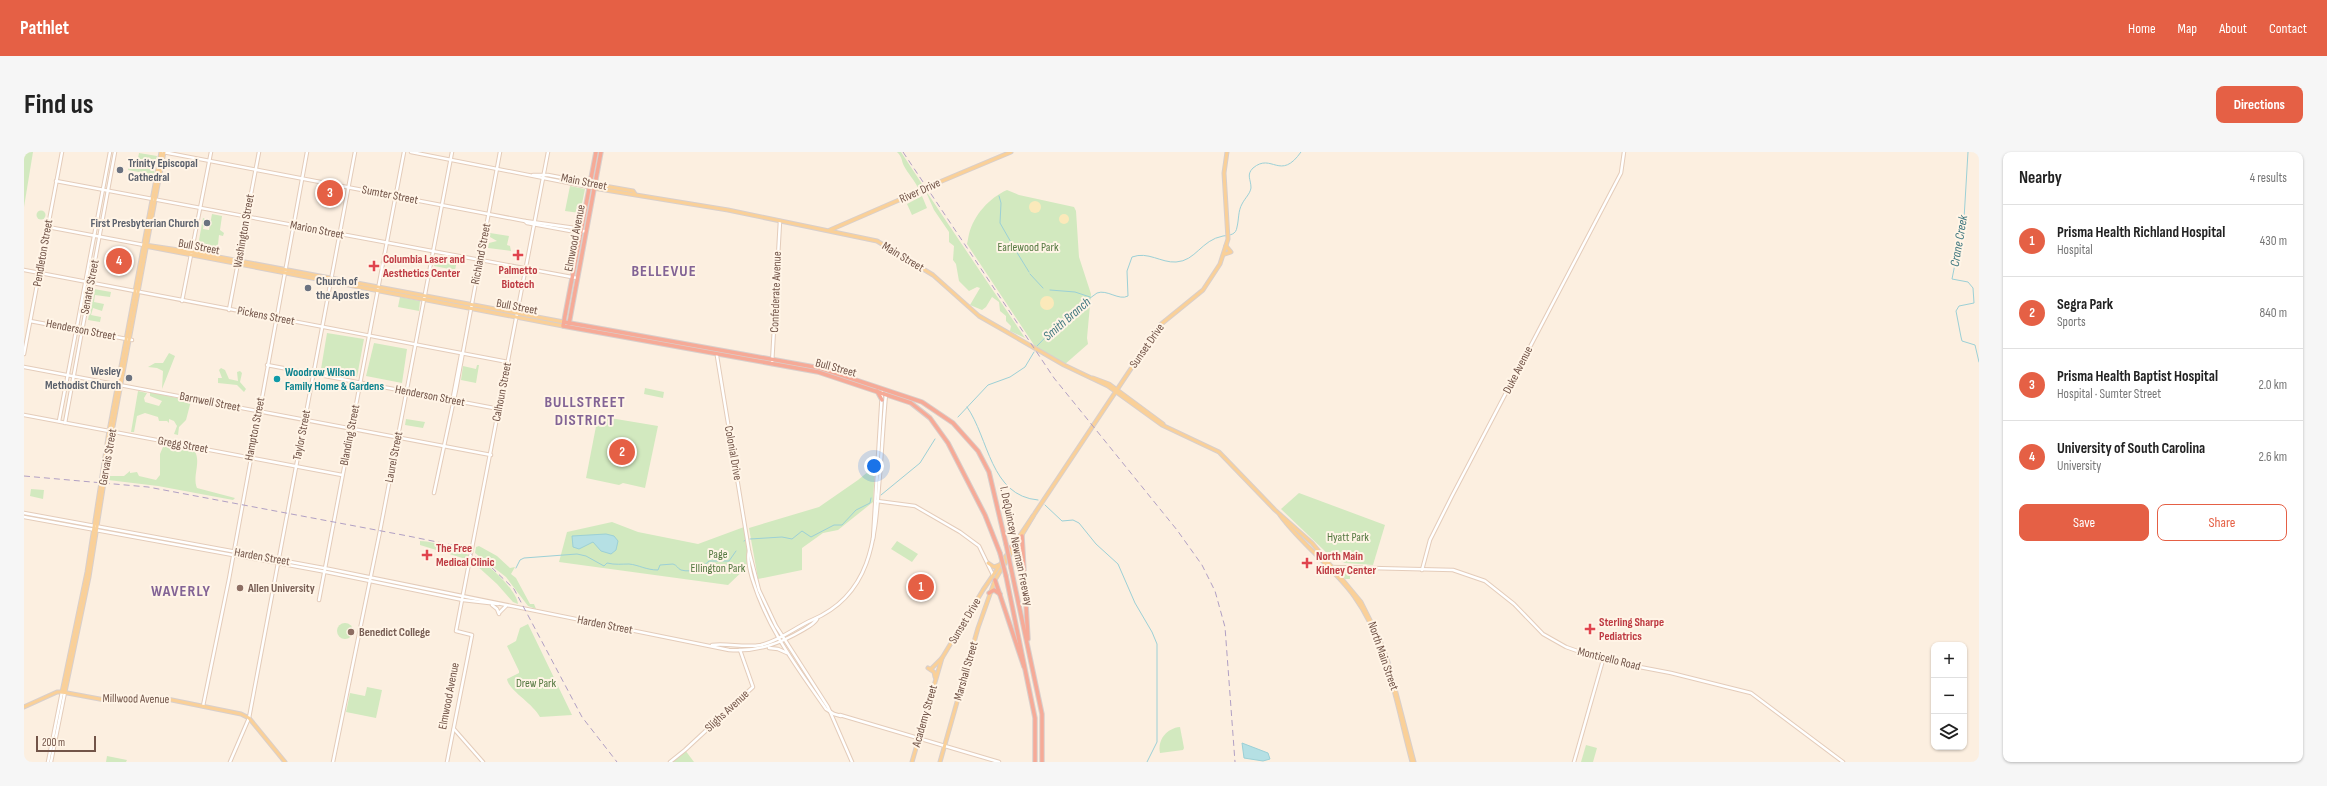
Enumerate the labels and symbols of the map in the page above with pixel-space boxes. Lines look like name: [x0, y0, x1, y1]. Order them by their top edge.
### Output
place label: Trinity Episcopal Cathedral: [128, 156, 198, 185]
marker: Trinity Episcopal Cathedral: [115, 165, 125, 175]
street label: Main Street: [560, 170, 609, 194]
street label: River Drive: [897, 175, 943, 207]
pin: 3: [317, 178, 343, 208]
street label: Sumter Street: [361, 182, 420, 208]
street label: Washington Street: [230, 193, 258, 269]
street label: Elmwood Avenue: [561, 203, 589, 273]
water label: Crane Creek: [1947, 213, 1972, 268]
place label: First Presbyterian Church: [91, 216, 199, 231]
street label: Marion Street: [289, 217, 346, 243]
street label: Pendleton Street: [30, 218, 56, 288]
marker: First Presbyterian Church: [202, 218, 212, 228]
street label: Richland Street: [468, 222, 494, 286]
street label: Bull Street: [177, 236, 221, 258]
street label: Main Street: [879, 239, 927, 276]
park label: Earlewood Park: [998, 240, 1059, 255]
pin: 4: [106, 246, 132, 276]
marker: Palmetto Biotech: [512, 249, 524, 261]
street label: Confederate Avenue: [767, 251, 785, 333]
place label: Columbia Laser and Aesthetics Center: [382, 252, 465, 281]
street label: Senate Street: [77, 258, 103, 316]
marker: Columbia Laser and Aesthetics Center: [368, 260, 380, 272]
district label: BELLEVUE: [631, 262, 697, 281]
place label: Palmetto Biotech: [499, 263, 537, 292]
place label: Church of the Apostles: [316, 274, 370, 303]
marker: Church of the Apostles: [303, 283, 313, 293]
water label: Smith Branch: [1040, 294, 1094, 344]
street label: Bull Street: [495, 296, 539, 318]
street label: Pickens Street: [236, 303, 296, 329]
street label: Henderson Street: [45, 316, 118, 344]
street label: Sunset Drive: [1126, 321, 1168, 371]
street label: Duke Avenue: [1500, 344, 1536, 396]
street label: Bull Street: [814, 355, 859, 381]
street label: Calhoun Street: [489, 361, 515, 423]
place label: Wesley Methodist Church: [45, 364, 121, 393]
place label: Woodrow Wilson Family Home & Gardens: [285, 365, 384, 394]
marker: Wesley Methodist Church: [124, 373, 134, 383]
marker: Woodrow Wilson Family Home & Gardens: [272, 374, 282, 384]
street label: Henderson Street: [394, 382, 467, 410]
street label: Barnwell Street: [178, 389, 242, 415]
district label: BULLSTREET DISTRICT: [544, 393, 626, 430]
street label: Hampton Street: [242, 396, 269, 462]
street label: Blanding Street: [337, 403, 363, 467]
street label: Taylor Street: [290, 408, 314, 462]
street label: Colonial Drive: [721, 425, 745, 482]
street label: Gervais Street: [96, 427, 120, 486]
street label: Laurel Street: [382, 430, 406, 484]
street label: Gregg Street: [157, 433, 210, 457]
pin: 2: [609, 437, 635, 467]
your location: [864, 456, 884, 476]
street label: I. DeQuincey Newman Freeway: [996, 485, 1036, 607]
park label: Hyatt Park: [1327, 530, 1369, 545]
place label: The Free Medical Clinic: [436, 541, 495, 570]
street label: Harden Street: [233, 545, 291, 569]
park label: Page Ellington Park: [691, 547, 746, 576]
marker: The Free Medical Clinic: [421, 549, 433, 561]
place label: North Main Kidney Center: [1316, 549, 1376, 578]
marker: North Main Kidney Center: [1301, 557, 1313, 569]
pin: 1: [908, 572, 934, 602]
place label: Allen University: [247, 581, 315, 596]
district label: WAVERLY: [151, 582, 211, 601]
marker: Allen University: [235, 583, 245, 593]
street label: Sunset Drive: [945, 595, 985, 647]
street label: Harden Street: [576, 612, 634, 638]
place label: Sterling Sharpe Pediatrics: [1599, 615, 1664, 644]
street label: North Main Street: [1364, 620, 1402, 693]
marker: Sterling Sharpe Pediatrics: [1584, 623, 1596, 635]
place label: Benedict College: [359, 625, 430, 640]
marker: Benedict College: [346, 627, 356, 637]
street label: Marshall Street: [950, 639, 982, 702]
street label: Monticello Road: [1576, 644, 1642, 674]
street label: Elmwood Avenue: [435, 661, 463, 731]
park label: Drew Park: [516, 676, 556, 691]
street label: Academy Street: [909, 683, 941, 750]
street label: Slighs Avenue: [702, 687, 752, 735]
street label: Millwood Avenue: [103, 691, 170, 707]
scale bar: [36, 734, 96, 753]

